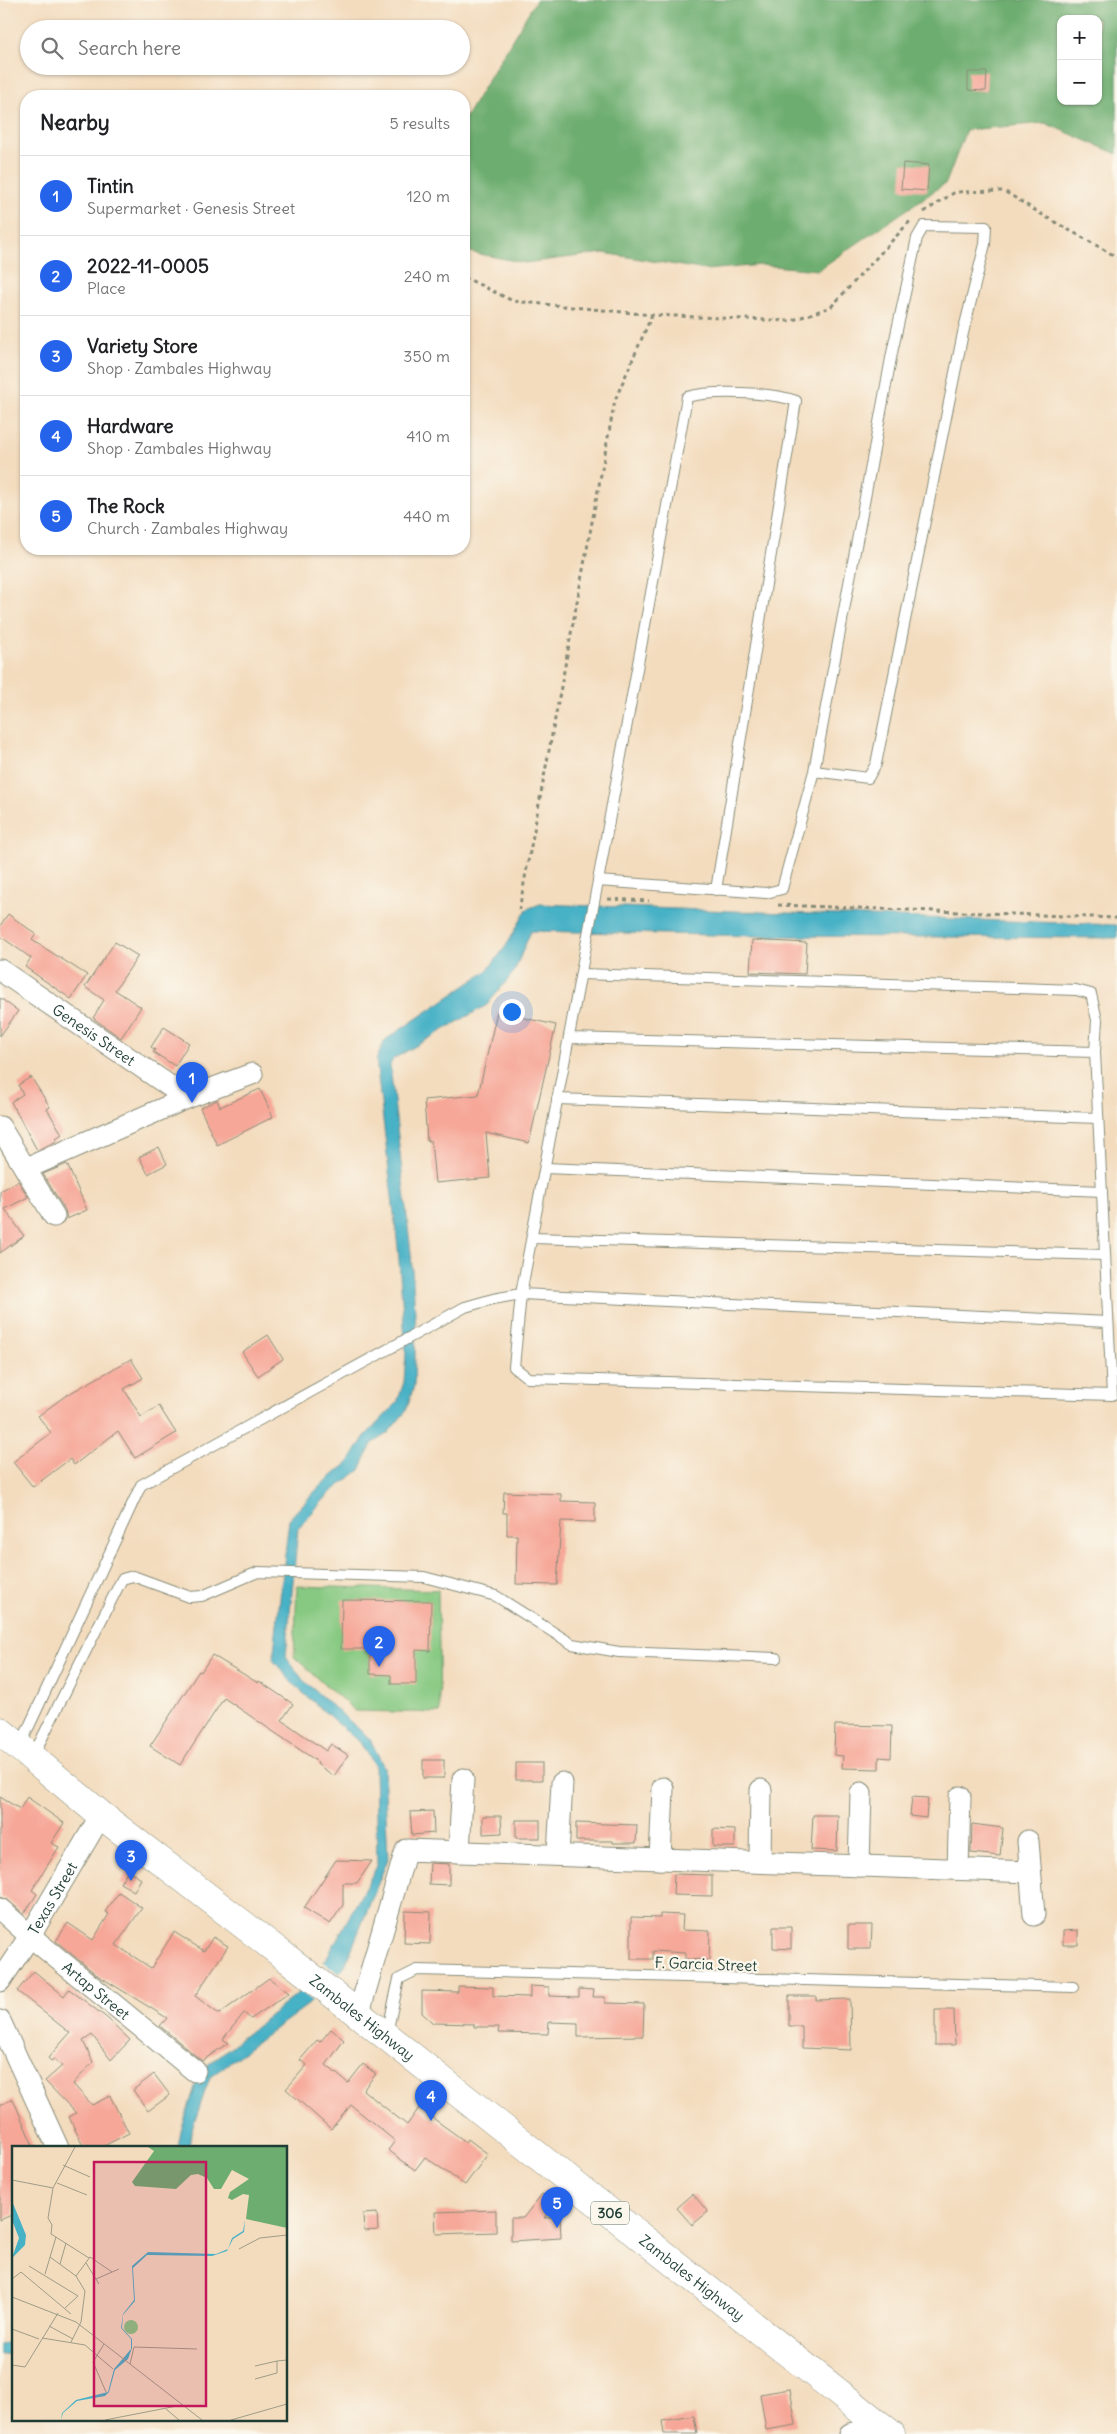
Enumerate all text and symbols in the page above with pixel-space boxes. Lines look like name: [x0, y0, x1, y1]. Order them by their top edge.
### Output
map controls: [1057, 15, 1102, 105]
button: +: [1057, 15, 1102, 60]
search box: [20, 20, 470, 75]
icon: search: [38, 34, 66, 62]
text: Search here: [78, 36, 181, 60]
button: −: [1057, 60, 1102, 105]
text: Nearby: [40, 109, 110, 136]
text: 5 results: [389, 113, 450, 133]
text: Tintin: [87, 174, 134, 198]
text: 1: [53, 186, 59, 206]
text: 120 m: [407, 186, 450, 206]
text: Supermarket · Genesis Street: [87, 198, 295, 218]
text: 2022-11-0005: [87, 254, 209, 278]
text: 2: [52, 266, 60, 286]
text: 240 m: [404, 266, 450, 286]
text: Place: [87, 278, 126, 298]
text: Variety Store: [87, 334, 198, 358]
text: 3: [51, 346, 61, 366]
text: 350 m: [403, 346, 450, 366]
text: Shop · Zambales Highway: [87, 358, 272, 378]
text: Hardware: [87, 414, 173, 438]
text: 4: [51, 426, 61, 446]
text: 410 m: [406, 426, 450, 446]
text: Shop · Zambales Highway: [87, 438, 272, 458]
text: The Rock: [87, 494, 165, 518]
text: 5: [51, 506, 61, 526]
text: 440 m: [403, 506, 450, 526]
text: Church · Zambales Highway: [87, 518, 288, 538]
street label: Genesis Street: [49, 999, 139, 1069]
your location: [499, 999, 525, 1025]
pin: 1: [176, 1062, 208, 1103]
pin: 2: [363, 1626, 395, 1667]
pin: 3: [115, 1840, 147, 1881]
street label: Texas Street: [24, 1858, 81, 1938]
street label: F. Garcia Street: [654, 1953, 758, 1975]
street label: Artap Street: [59, 1957, 134, 2023]
street label: Zambales Highway: [306, 1970, 419, 2065]
pin: 4: [415, 2080, 447, 2121]
inset map: [12, 2146, 288, 2422]
pin: 5: [541, 2187, 573, 2228]
road number: 306: [591, 2202, 629, 2224]
street label: Zambales Highway: [636, 2230, 749, 2325]

